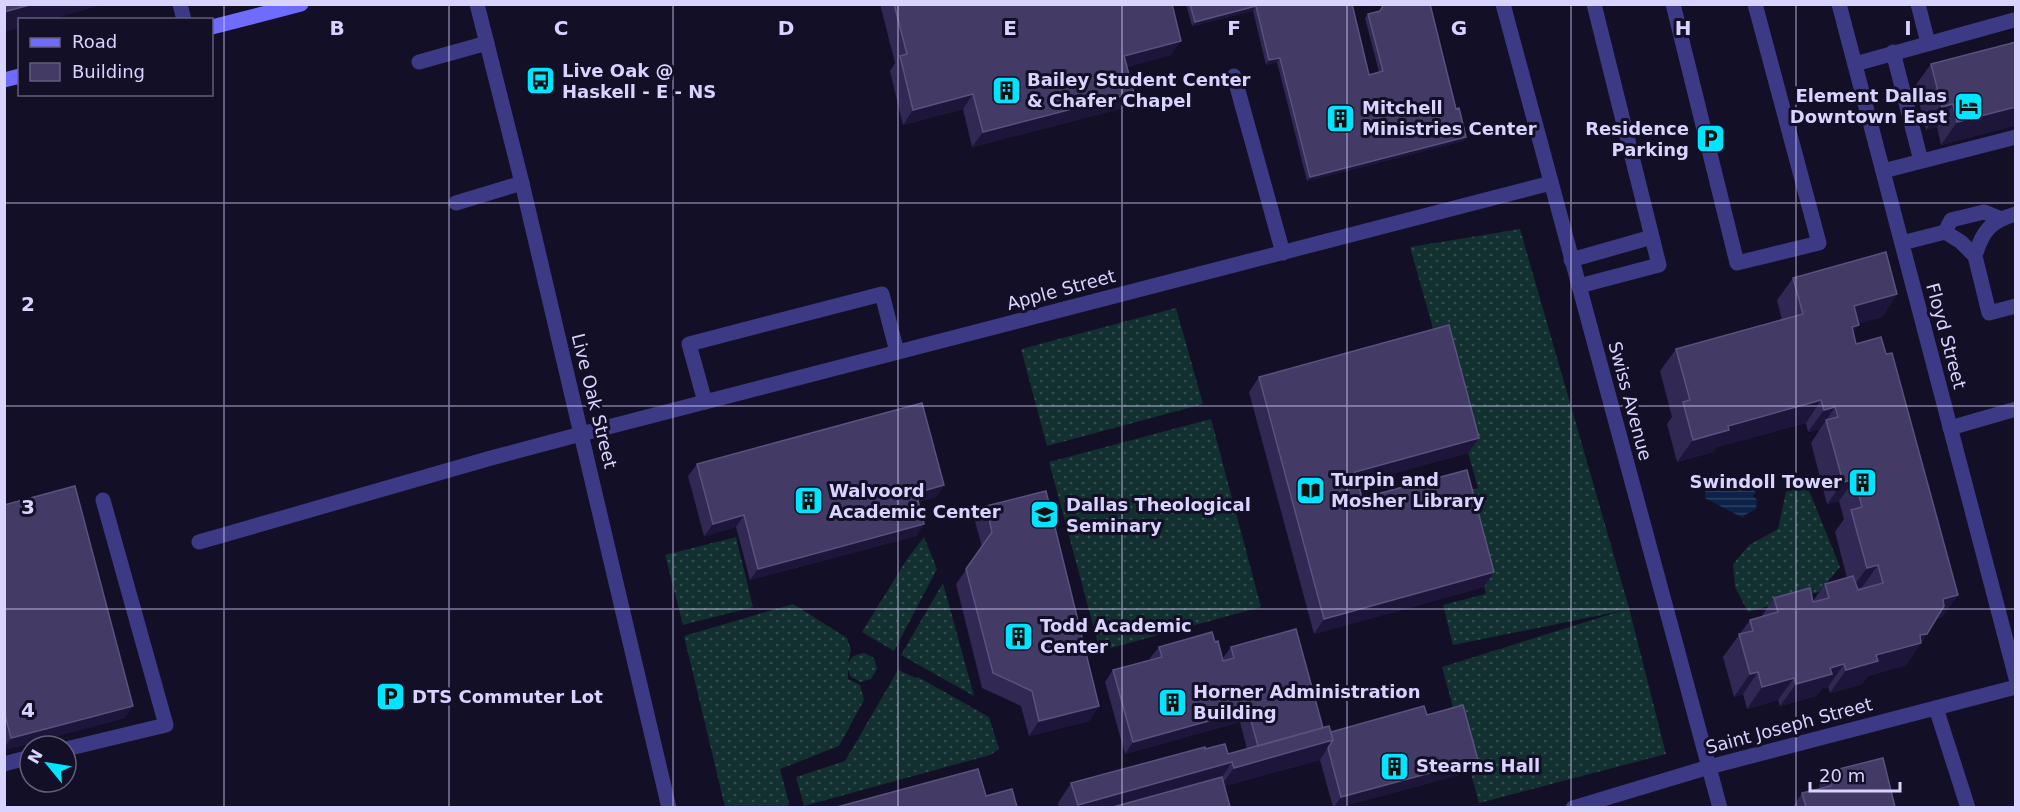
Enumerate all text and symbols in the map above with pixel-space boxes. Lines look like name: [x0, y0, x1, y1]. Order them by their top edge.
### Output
text: B: [329, 16, 345, 40]
text: C: [554, 16, 568, 40]
text: D: [778, 16, 794, 40]
text: E: [1003, 16, 1017, 40]
text: F: [1227, 16, 1241, 40]
text: G: [1451, 16, 1467, 40]
text: H: [1675, 16, 1691, 40]
text: I: [1904, 16, 1912, 40]
legend: [18, 18, 213, 96]
text: Road: [72, 31, 117, 52]
place label: Live Oak @ Haskell - E - NS: [562, 60, 716, 102]
text: Building: [72, 61, 145, 82]
bus stop icon: Live Oak @ Haskell - E - NS: [525, 65, 557, 97]
place label: Bailey Student Center & Chafer Chapel: [1027, 69, 1251, 111]
building icon: Bailey Student Center & Chafer Chapel: [990, 74, 1022, 106]
place label: Element Dallas Downtown East: [1790, 85, 1947, 127]
hotel icon: Element Dallas Downtown East: [1952, 90, 1984, 122]
place label: Mitchell Ministries Center: [1362, 97, 1537, 139]
building icon: Mitchell Ministries Center: [1325, 102, 1357, 134]
place label: Residence Parking: [1585, 118, 1689, 160]
parking icon: Residence Parking: [1694, 123, 1726, 155]
street label: Apple Street: [1004, 265, 1118, 314]
street label: Floyd Street: [1922, 281, 1971, 391]
text: 2: [21, 292, 35, 316]
street label: Live Oak Street: [568, 331, 621, 471]
street label: Swiss Avenue: [1604, 339, 1656, 463]
building icon: Swindoll Tower: [1847, 466, 1879, 498]
place label: Turpin and Mosher Library: [1331, 469, 1485, 511]
place label: Swindoll Tower: [1690, 471, 1842, 492]
library icon: Turpin and Mosher Library: [1294, 474, 1326, 506]
place label: Walvoord Academic Center: [829, 480, 1001, 522]
building icon: Walvoord Academic Center: [792, 485, 824, 517]
place label: Dallas Theological Seminary: [1066, 494, 1251, 536]
text: 3: [21, 495, 35, 519]
school or university icon: Dallas Theological Seminary: [1029, 499, 1061, 531]
place label: Todd Academic Center: [1040, 615, 1192, 657]
building icon: Todd Academic Center: [1003, 620, 1035, 652]
parking icon: DTS Commuter Lot: [375, 681, 407, 713]
place label: Horner Administration Building: [1193, 681, 1421, 723]
place label: DTS Commuter Lot: [412, 686, 603, 707]
building icon: Horner Administration Building: [1156, 686, 1188, 718]
street label: Saint Joseph Street: [1703, 693, 1874, 758]
text: 4: [21, 698, 35, 722]
north arrow: [18, 734, 78, 794]
text: N: [24, 746, 47, 767]
building icon: Stearns Hall: [1379, 750, 1411, 782]
place label: Stearns Hall: [1416, 755, 1540, 776]
scale bar: [1810, 755, 1900, 793]
text: 20 m: [1819, 765, 1865, 786]

